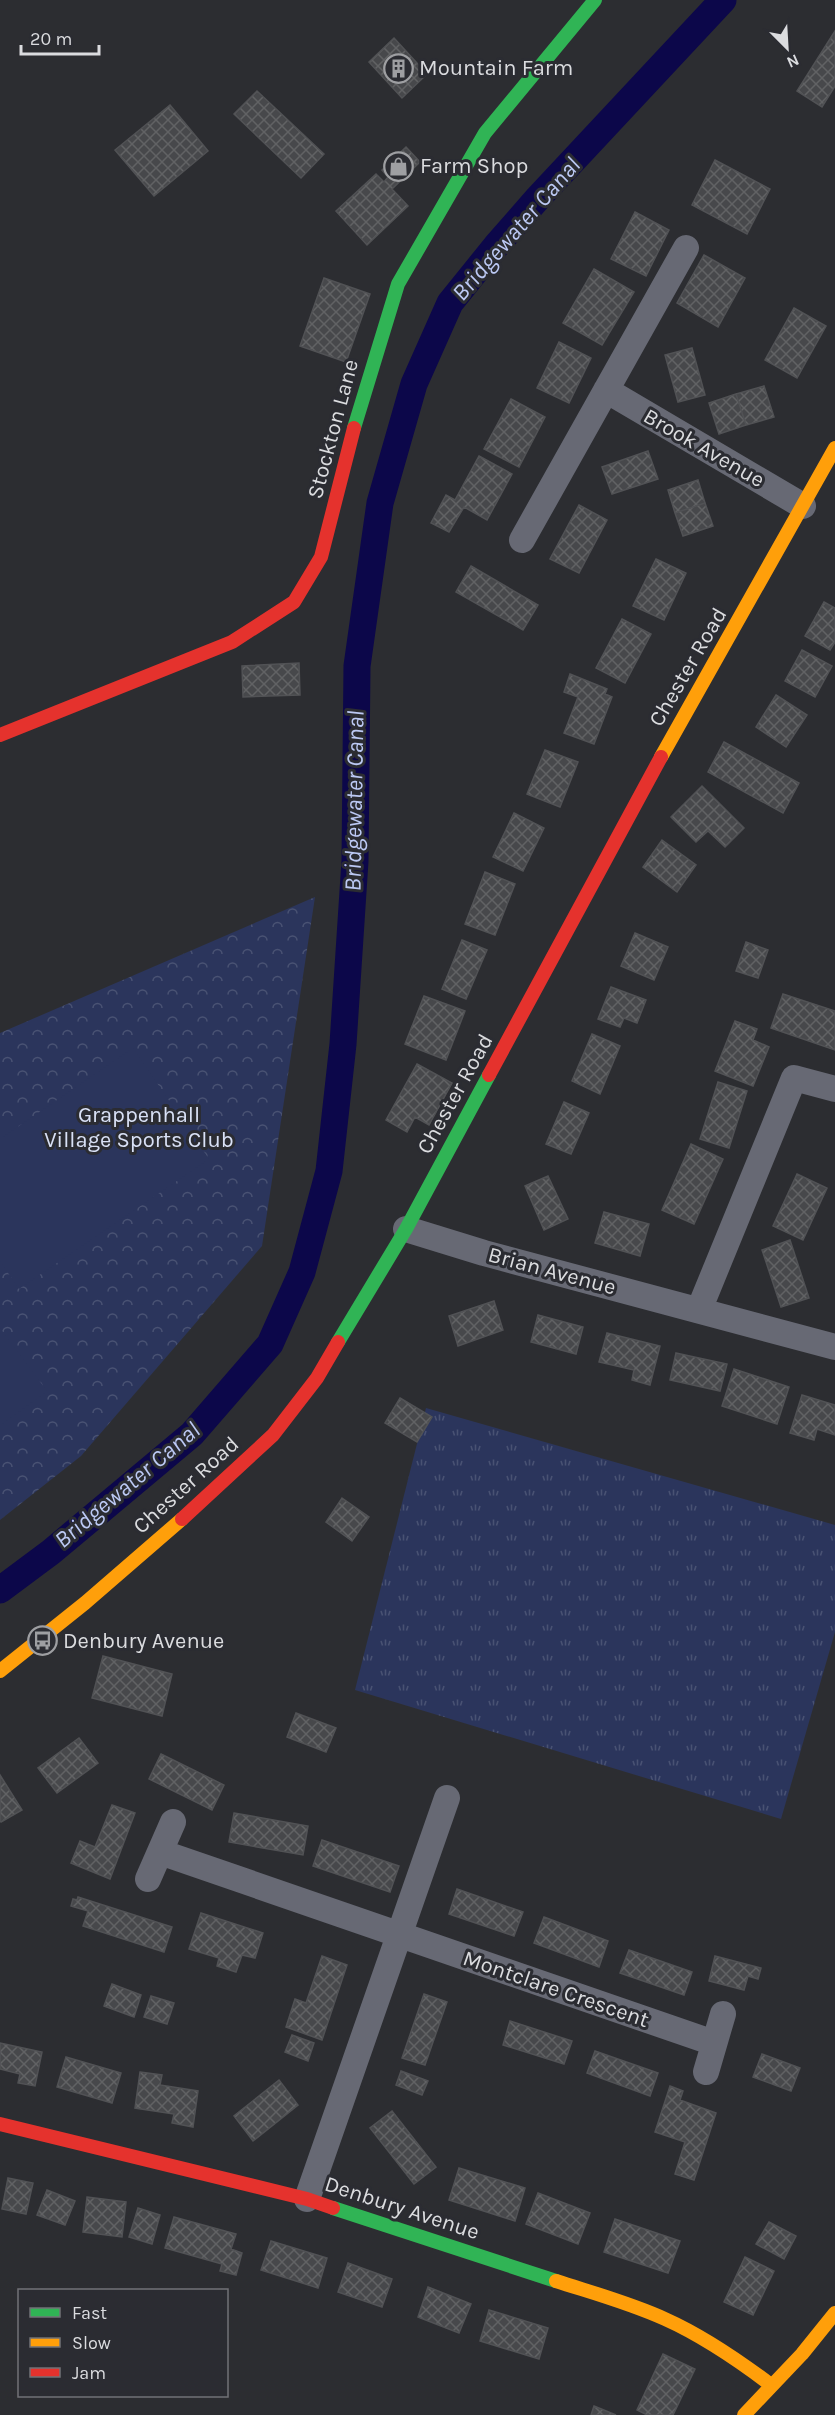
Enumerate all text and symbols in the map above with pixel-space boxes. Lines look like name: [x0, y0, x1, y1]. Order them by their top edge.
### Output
scale bar: [21, 18, 99, 56]
north arrow: [757, 18, 817, 78]
text: 20 m: [30, 28, 72, 50]
text: N: [784, 50, 802, 72]
building icon: Mountain Farm: [382, 52, 414, 84]
place label: Mountain Farm: [419, 55, 573, 81]
shop icon: Farm Shop: [383, 150, 415, 182]
water label: Bridgewater Canal: [446, 151, 586, 307]
place label: Farm Shop: [420, 153, 528, 179]
street label: Stockton Lane: [302, 357, 364, 501]
street label: Brook Avenue: [639, 403, 769, 493]
street label: Chester Road: [643, 603, 733, 731]
water label: Bridgewater Canal: [338, 710, 370, 892]
street label: Chester Road: [411, 1030, 499, 1158]
park label: Grappenhall Village Sports Club: [44, 1102, 234, 1153]
street label: Brian Avenue: [485, 1241, 619, 1301]
water label: Bridgewater Canal: [49, 1416, 205, 1554]
street label: Chester Road: [128, 1431, 244, 1539]
bus stop icon: Denbury Avenue: [26, 1625, 58, 1657]
place label: Denbury Avenue: [63, 1628, 224, 1654]
street label: Montclare Crescent: [460, 1945, 652, 2033]
street label: Denbury Avenue: [321, 2171, 483, 2245]
legend: [18, 2289, 228, 2397]
text: Fast: [72, 2302, 107, 2324]
text: Slow: [72, 2332, 111, 2354]
text: Jam: [72, 2362, 106, 2384]

